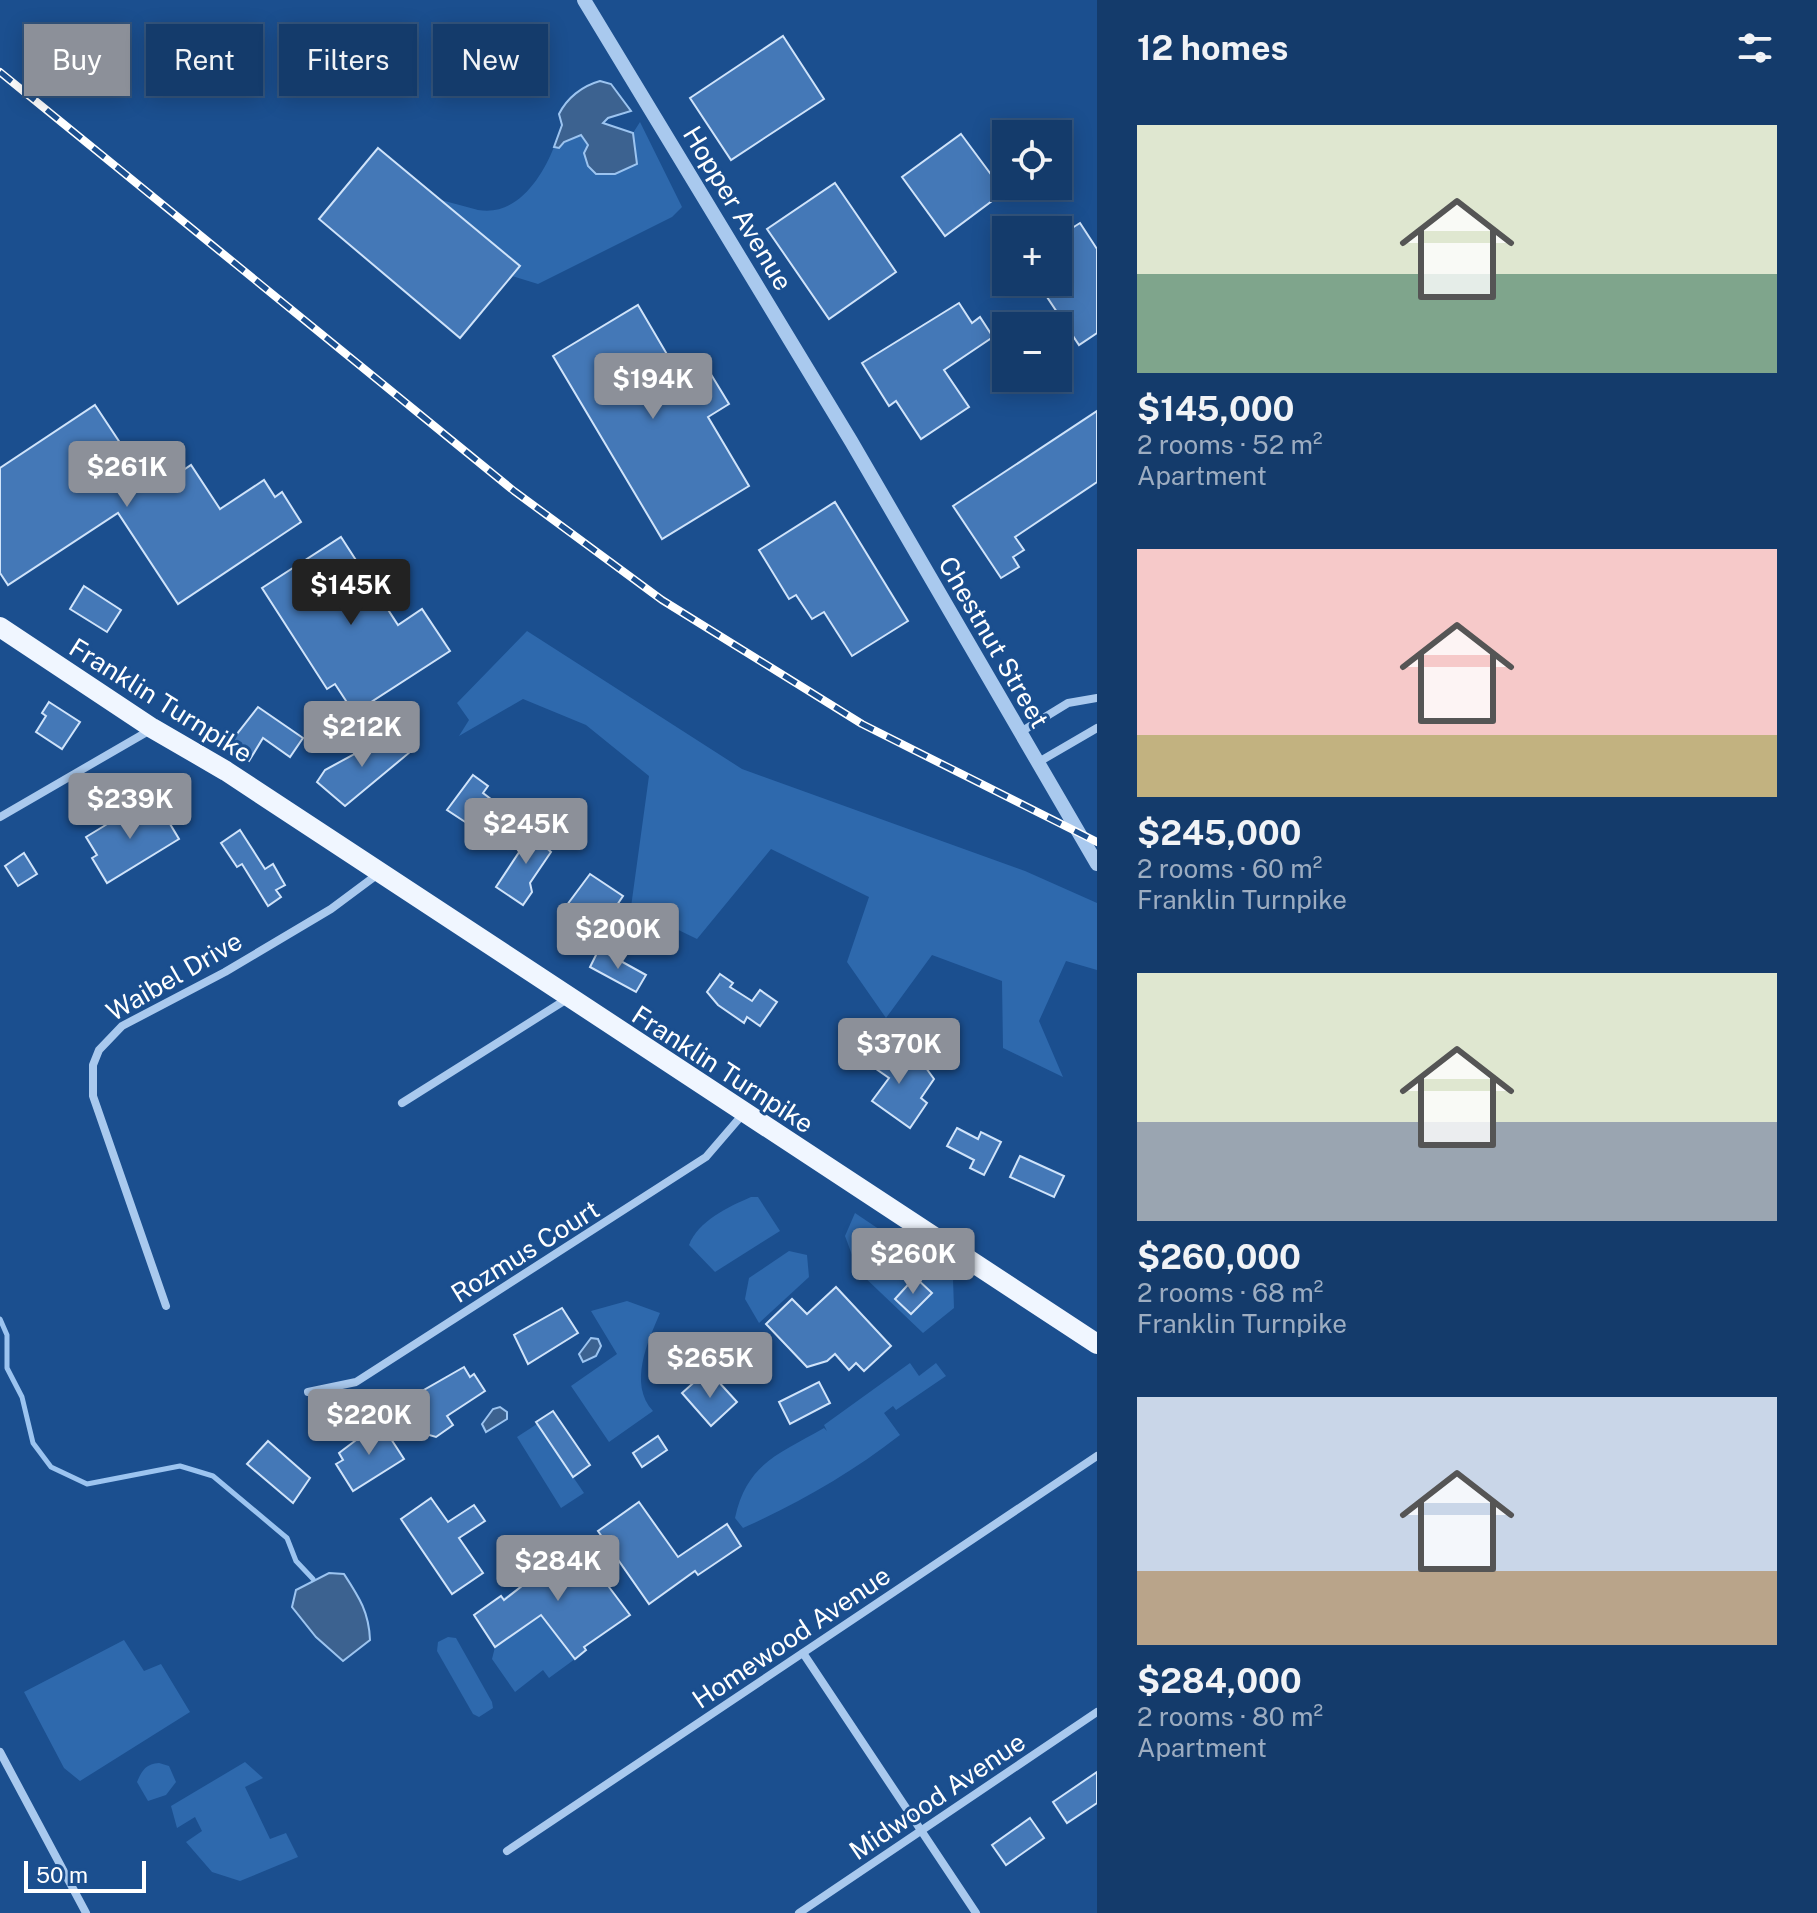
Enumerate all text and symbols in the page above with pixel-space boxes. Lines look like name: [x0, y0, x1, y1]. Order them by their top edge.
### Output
chip: Buy: [24, 24, 130, 96]
chip: Rent: [146, 24, 263, 96]
chip: Filters: [279, 24, 417, 96]
chip: New: [433, 24, 548, 96]
icon: filters: [1733, 26, 1777, 70]
text: 12 homes: [1137, 28, 1288, 68]
street label: Hopper Avenue: [677, 120, 799, 296]
map controls: [992, 120, 1072, 392]
button: locate: [992, 120, 1072, 200]
icon: home: [1385, 177, 1529, 321]
button: +: [992, 216, 1072, 296]
button: −: [992, 312, 1072, 392]
pin: $194K: [597, 353, 709, 421]
text: $194K: [612, 363, 694, 394]
text: $145,000: [1137, 389, 1294, 429]
text: 2 rooms · 52 m²: [1137, 429, 1323, 460]
pin: $261K: [71, 441, 183, 509]
text: $261K: [86, 451, 168, 482]
text: Apartment: [1137, 460, 1267, 491]
street label: Chestnut Street: [932, 551, 1056, 733]
pin: $145K: [295, 559, 407, 627]
text: $145K: [310, 569, 392, 600]
icon: home: [1385, 601, 1529, 745]
street label: Franklin Turnpike: [64, 631, 258, 769]
pin: $212K: [306, 701, 418, 769]
text: $212K: [322, 711, 402, 742]
pin: $239K: [74, 773, 186, 841]
text: $239K: [86, 783, 174, 814]
pin: $245K: [470, 798, 582, 866]
text: $245K: [482, 808, 570, 839]
text: $245,000: [1137, 813, 1302, 853]
text: 2 rooms · 60 m²: [1137, 853, 1322, 884]
text: Franklin Turnpike: [1137, 884, 1347, 915]
pin: $200K: [562, 903, 674, 971]
text: $200K: [575, 913, 661, 944]
street label: Waibel Drive: [101, 925, 247, 1027]
street label: Franklin Turnpike: [626, 999, 820, 1139]
pin: $370K: [843, 1018, 955, 1086]
icon: home: [1385, 1025, 1529, 1169]
text: $370K: [856, 1028, 942, 1059]
street label: Rozmus Court: [445, 1193, 605, 1309]
pin: $260K: [857, 1228, 969, 1296]
text: $260,000: [1137, 1237, 1301, 1277]
text: $260K: [870, 1238, 956, 1269]
text: 2 rooms · 68 m²: [1137, 1277, 1323, 1308]
text: Franklin Turnpike: [1137, 1308, 1347, 1339]
pin: $265K: [654, 1332, 766, 1400]
text: $265K: [666, 1342, 754, 1373]
pin: $220K: [313, 1389, 425, 1457]
text: $220K: [326, 1399, 412, 1430]
icon: home: [1385, 1449, 1529, 1593]
pin: $284K: [502, 1535, 614, 1603]
text: $284K: [514, 1545, 602, 1576]
street label: Homewood Avenue: [686, 1559, 896, 1715]
text: $284,000: [1137, 1661, 1302, 1701]
text: 2 rooms · 80 m²: [1137, 1701, 1323, 1732]
street label: Midwood Avenue: [843, 1726, 1031, 1866]
text: Apartment: [1137, 1732, 1267, 1763]
scale bar: [24, 1857, 146, 1893]
text: 50 m: [36, 1862, 88, 1888]

